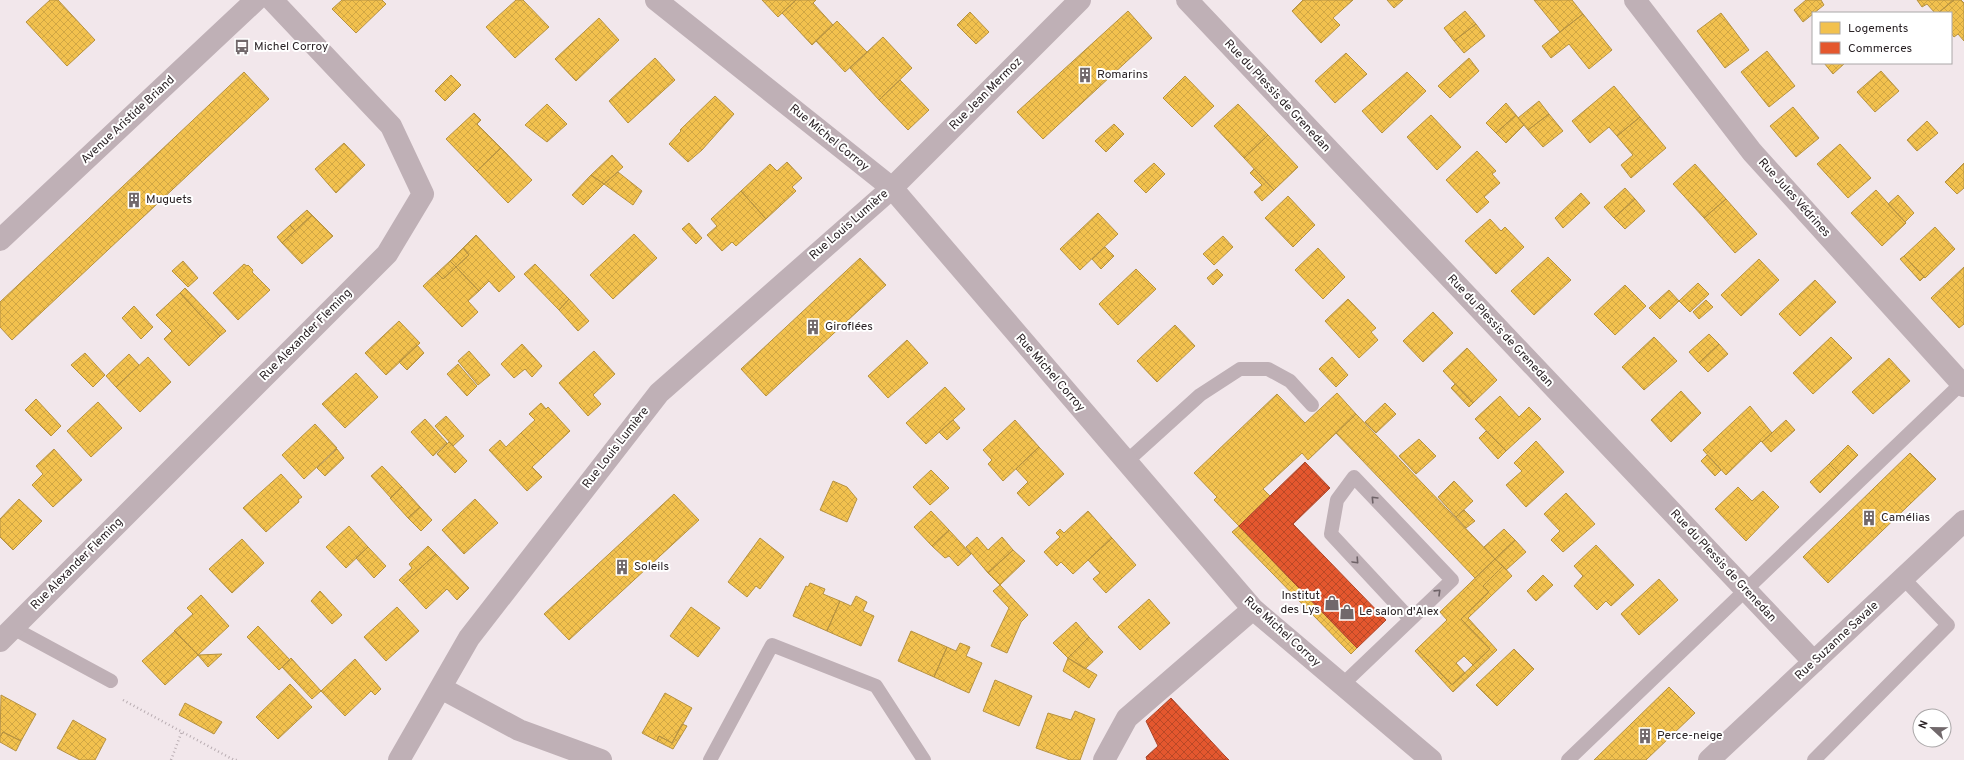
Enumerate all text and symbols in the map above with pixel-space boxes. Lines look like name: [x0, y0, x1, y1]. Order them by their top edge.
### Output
legend: [1812, 12, 1952, 64]
text: Logements: [1848, 21, 1908, 37]
street label: Rue du Plessis de Grenedan: [1220, 36, 1334, 156]
bus stop icon: Michel Corroy: [233, 38, 251, 56]
place label: Michel Corroy: [254, 39, 328, 55]
text: Commerces: [1848, 41, 1912, 57]
street label: Rue Jean Mermoz: [946, 54, 1026, 134]
building icon: Romarins: [1076, 66, 1094, 84]
place label: Romarins: [1097, 67, 1148, 83]
street label: Avenue Aristide Briand: [78, 72, 178, 168]
street label: Rue Michel Corroy: [786, 101, 872, 175]
street label: Rue Jules Védrines: [1754, 155, 1834, 241]
street label: Rue Louis Lumière: [806, 186, 892, 264]
building icon: Muguets: [125, 191, 143, 209]
place label: Muguets: [146, 192, 192, 208]
street label: Rue du Plessis de Grenedan: [1443, 271, 1557, 391]
street label: Rue Alexander Fleming: [256, 285, 356, 385]
building icon: Giroflées: [804, 318, 822, 336]
place label: Giroflées: [825, 319, 873, 335]
street label: Rue Michel Corroy: [1012, 331, 1088, 415]
street label: Rue Louis Lumière: [579, 404, 653, 492]
one-way arrow: [1371, 496, 1379, 504]
street label: Rue du Plessis de Grenedan: [1666, 506, 1780, 626]
building icon: Camélias: [1860, 509, 1878, 527]
place label: Camélias: [1881, 510, 1930, 526]
street label: Rue Alexander Fleming: [27, 514, 127, 614]
one-way arrow: [1351, 556, 1359, 564]
building icon: Soleils: [613, 558, 631, 576]
place label: Soleils: [634, 559, 669, 575]
place label: Institut des Lys: [1281, 588, 1320, 618]
one-way arrow: [1433, 589, 1441, 597]
street label: Rue Michel Corroy: [1240, 593, 1324, 671]
shop icon: Institut des Lys: [1323, 594, 1341, 612]
street label: Rue Suzanne Savale: [1792, 598, 1882, 684]
shop icon: Le salon d'Alex: [1338, 603, 1356, 621]
place label: Le salon d'Alex: [1359, 604, 1439, 620]
north arrow: [1912, 708, 1952, 748]
text: N: [1916, 718, 1932, 731]
building icon: Perce-neige: [1636, 727, 1654, 745]
place label: Perce-neige: [1657, 728, 1723, 744]

